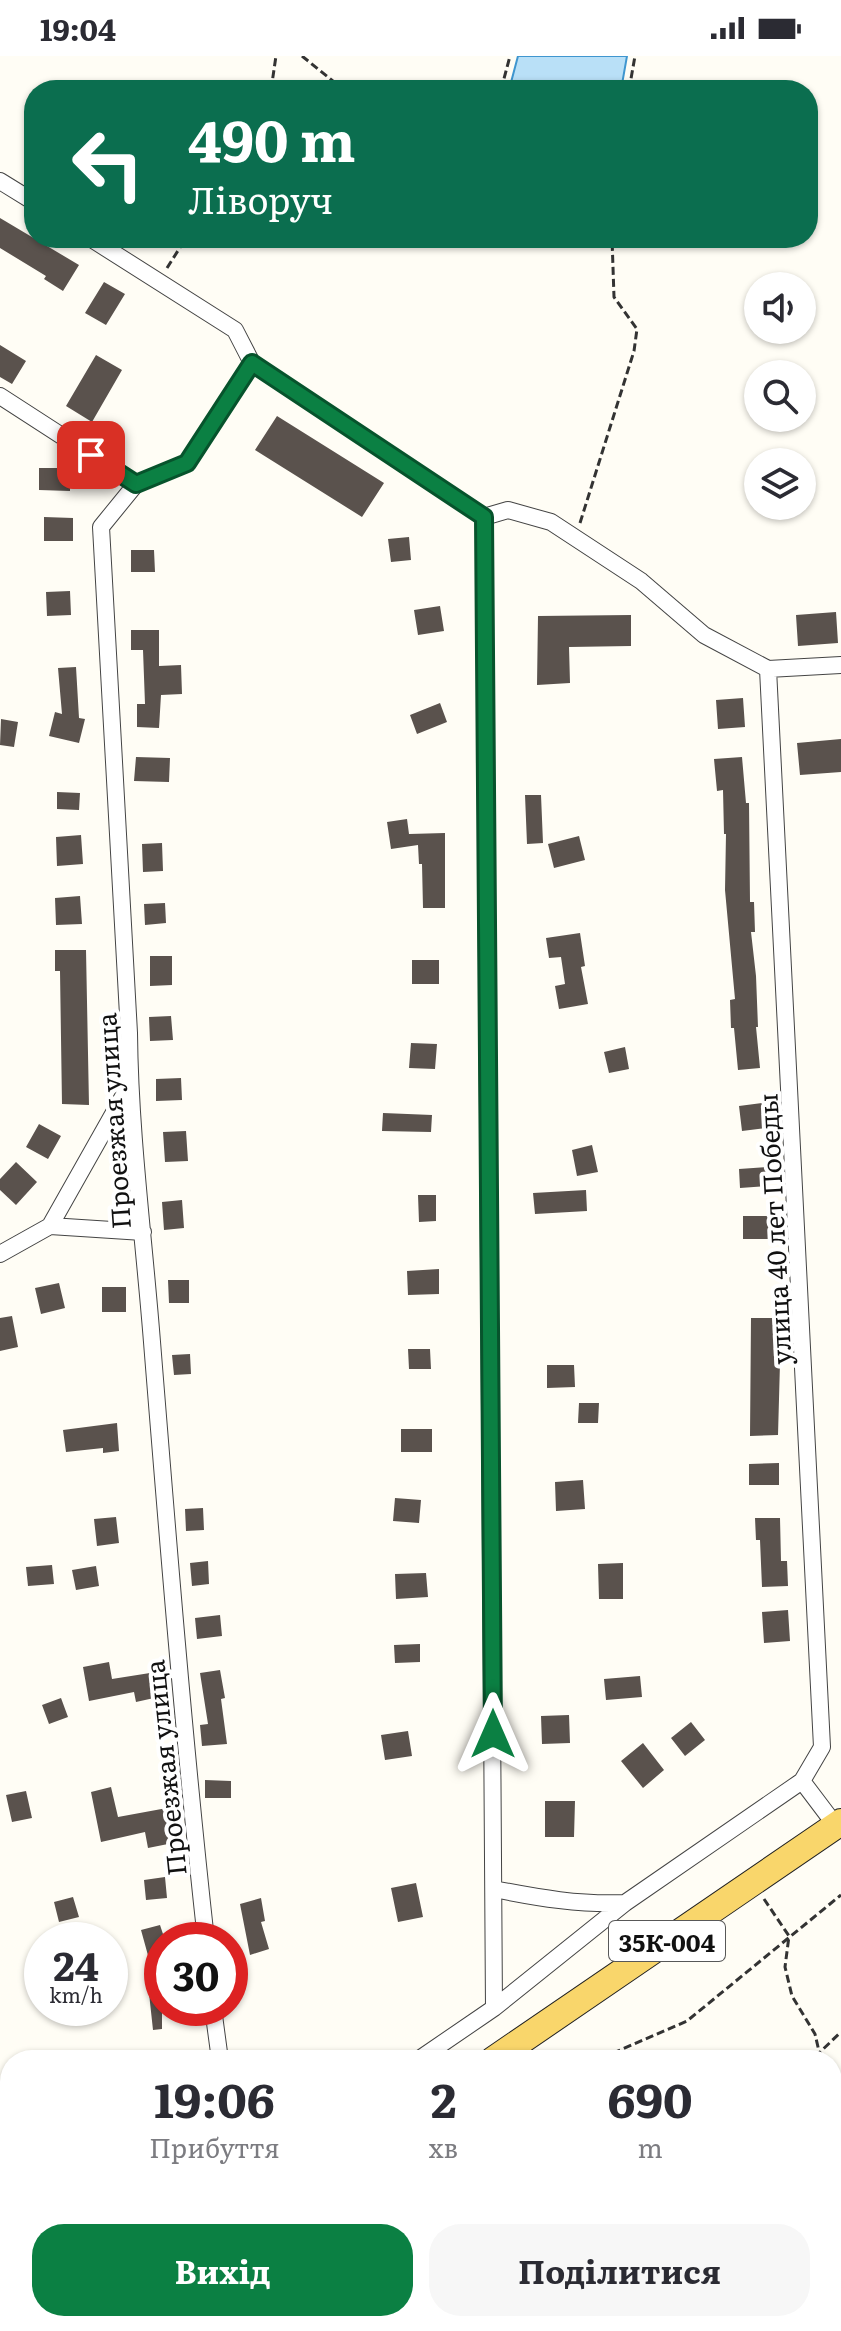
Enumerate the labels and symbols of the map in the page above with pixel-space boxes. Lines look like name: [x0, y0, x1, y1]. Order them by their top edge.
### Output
pin: [57, 421, 125, 489]
street label: Проезжая улица: [85, 1012, 139, 1230]
street label: улица 40 лет Победы: [746, 1092, 800, 1366]
street label: Проезжая улица: [133, 1658, 195, 1878]
position arrow: [451, 1692, 535, 1776]
road number: 35К-004: [609, 1921, 725, 1961]
speed limit sign: 30: [144, 1922, 248, 2026]

